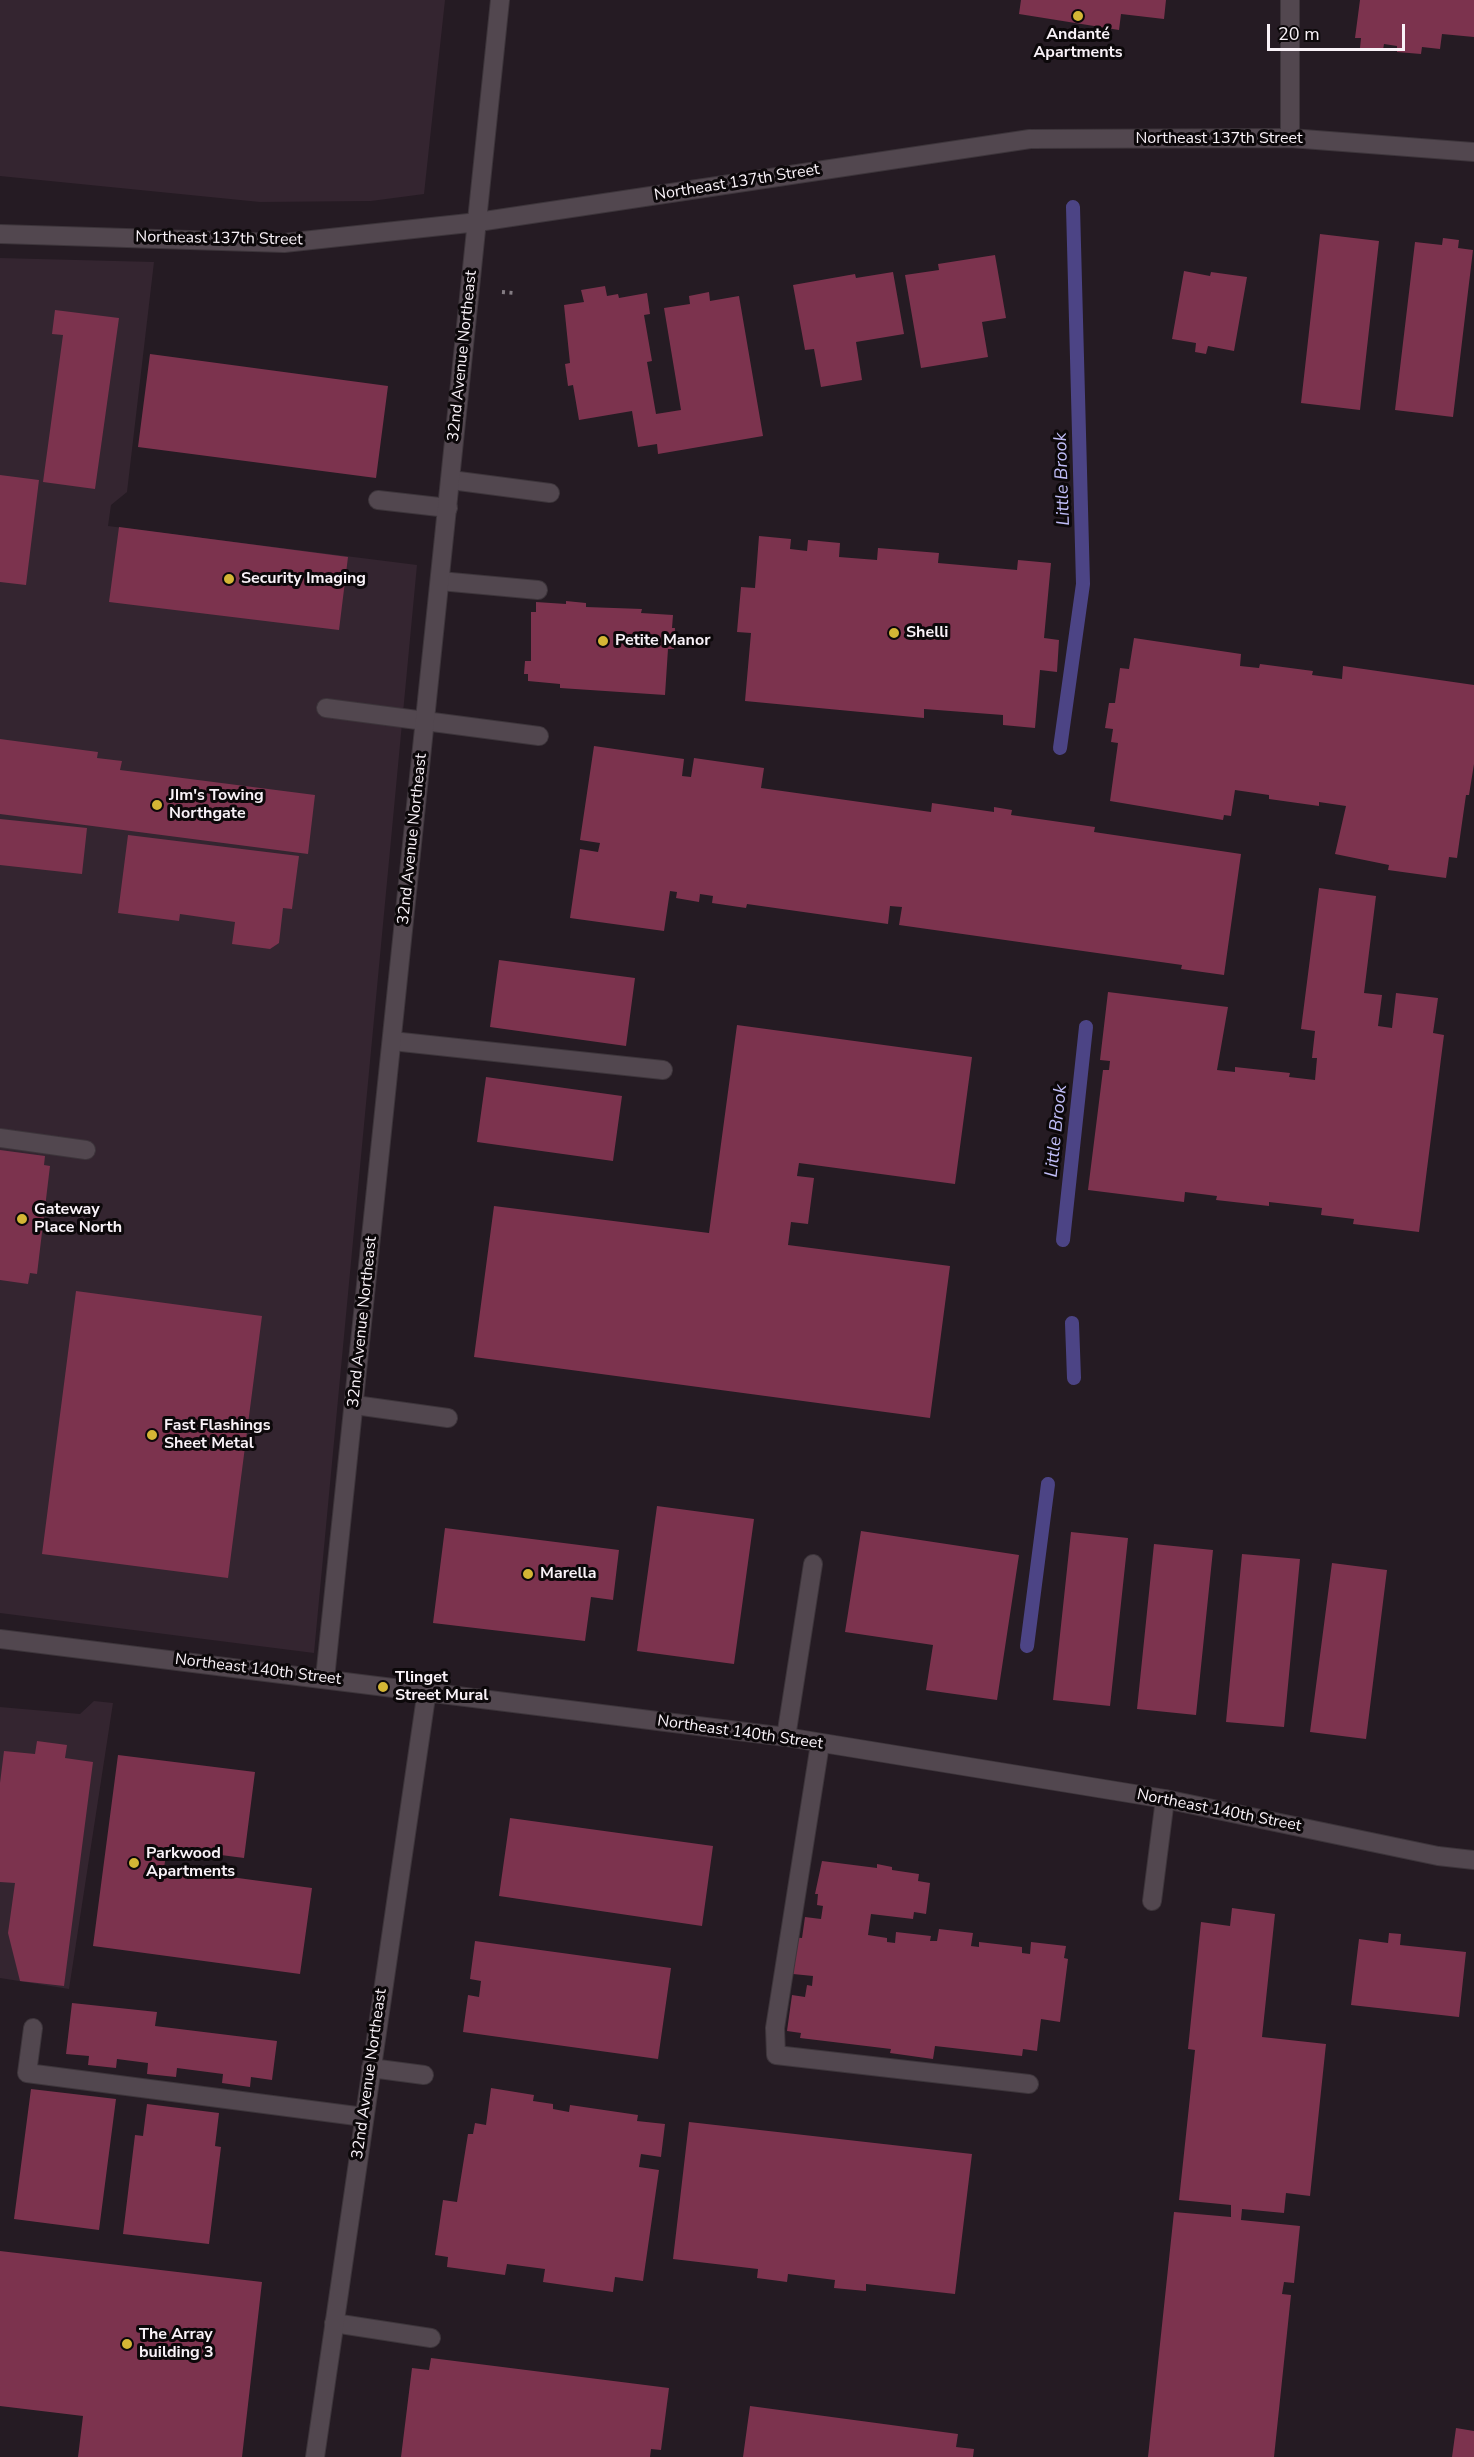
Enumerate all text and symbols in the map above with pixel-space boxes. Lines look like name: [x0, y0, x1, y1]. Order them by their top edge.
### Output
marker: Andanté Apartments: [1071, 9, 1085, 23]
scale bar: [1270, 12, 1408, 50]
text: 20 m: [1278, 22, 1320, 46]
place label: Andanté Apartments: [1033, 25, 1123, 63]
street label: Northeast 137th Street: [1135, 129, 1303, 149]
street label: Northeast 137th Street: [653, 160, 821, 206]
street label: Northeast 137th Street: [135, 228, 303, 250]
street label: 32nd Avenue Northeast: [444, 269, 482, 443]
water label: Little Brook: [1051, 432, 1075, 526]
place label: Security Imaging: [241, 569, 366, 589]
marker: Security Imaging: [222, 572, 236, 586]
place label: Shelli: [906, 623, 948, 643]
marker: Shelli: [887, 626, 901, 640]
place label: Petite Manor: [615, 631, 710, 651]
marker: Petite Manor: [596, 634, 610, 648]
street label: 32nd Avenue Northeast: [394, 752, 432, 926]
place label: JIm's Towing Northgate: [169, 786, 264, 824]
marker: JIm's Towing Northgate: [150, 798, 164, 812]
water label: Little Brook: [1041, 1083, 1073, 1179]
place label: Gateway Place North: [34, 1200, 122, 1238]
marker: Gateway Place North: [15, 1212, 29, 1226]
street label: 32nd Avenue Northeast: [344, 1235, 382, 1409]
place label: Fast Flashings Sheet Metal: [164, 1416, 271, 1454]
marker: Fast Flashings Sheet Metal: [145, 1428, 159, 1442]
place label: Marella: [540, 1564, 596, 1584]
marker: Marella: [521, 1567, 535, 1581]
street label: Northeast 140th Street: [174, 1650, 342, 1690]
place label: Tlinget Street Mural: [395, 1668, 488, 1706]
marker: Tlinget Street Mural: [376, 1680, 390, 1694]
street label: Northeast 140th Street: [656, 1712, 824, 1754]
street label: Northeast 140th Street: [1135, 1786, 1303, 1836]
place label: Parkwood Apartments: [146, 1844, 235, 1882]
marker: Parkwood Apartments: [127, 1856, 141, 1870]
street label: 32nd Avenue Northeast: [349, 1987, 391, 2161]
place label: The Array building 3: [139, 2325, 214, 2363]
marker: The Array building 3: [120, 2337, 134, 2351]

